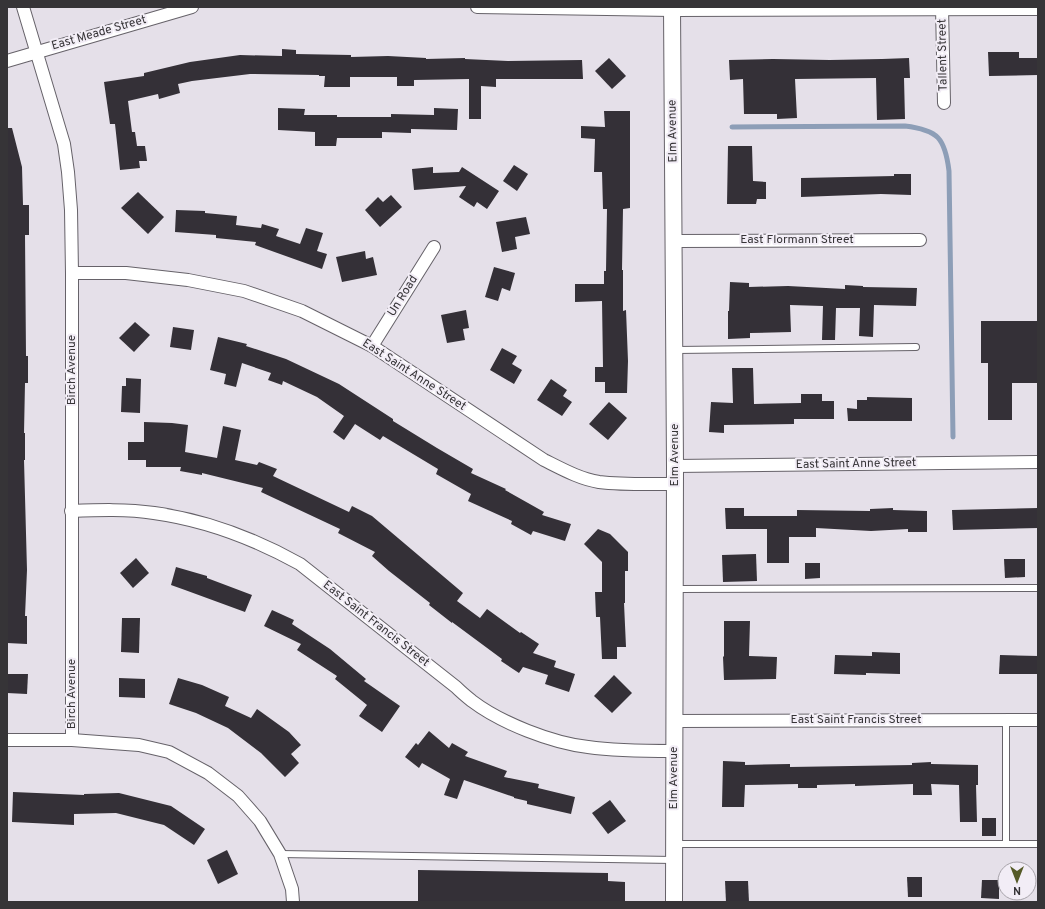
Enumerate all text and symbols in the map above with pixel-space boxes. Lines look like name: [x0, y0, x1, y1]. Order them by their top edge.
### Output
street label: East Meade Street: [50, 12, 148, 54]
street label: Tallent Street: [934, 19, 952, 91]
street label: Elm Avenue: [664, 99, 682, 163]
street label: East Flormann Street: [740, 232, 854, 248]
street label: Un Road: [384, 272, 422, 320]
street label: Birch Avenue: [64, 335, 80, 405]
street label: East Saint Anne Street: [359, 335, 469, 415]
street label: Elm Avenue: [667, 424, 683, 486]
street label: East Saint Anne Street: [796, 455, 916, 473]
street label: East Saint Francis Street: [319, 577, 433, 671]
street label: Birch Avenue: [64, 659, 80, 729]
street label: East Saint Francis Street: [791, 712, 922, 728]
street label: Elm Avenue: [666, 747, 682, 809]
north arrow: [997, 861, 1037, 901]
text: N: [1013, 883, 1021, 897]

